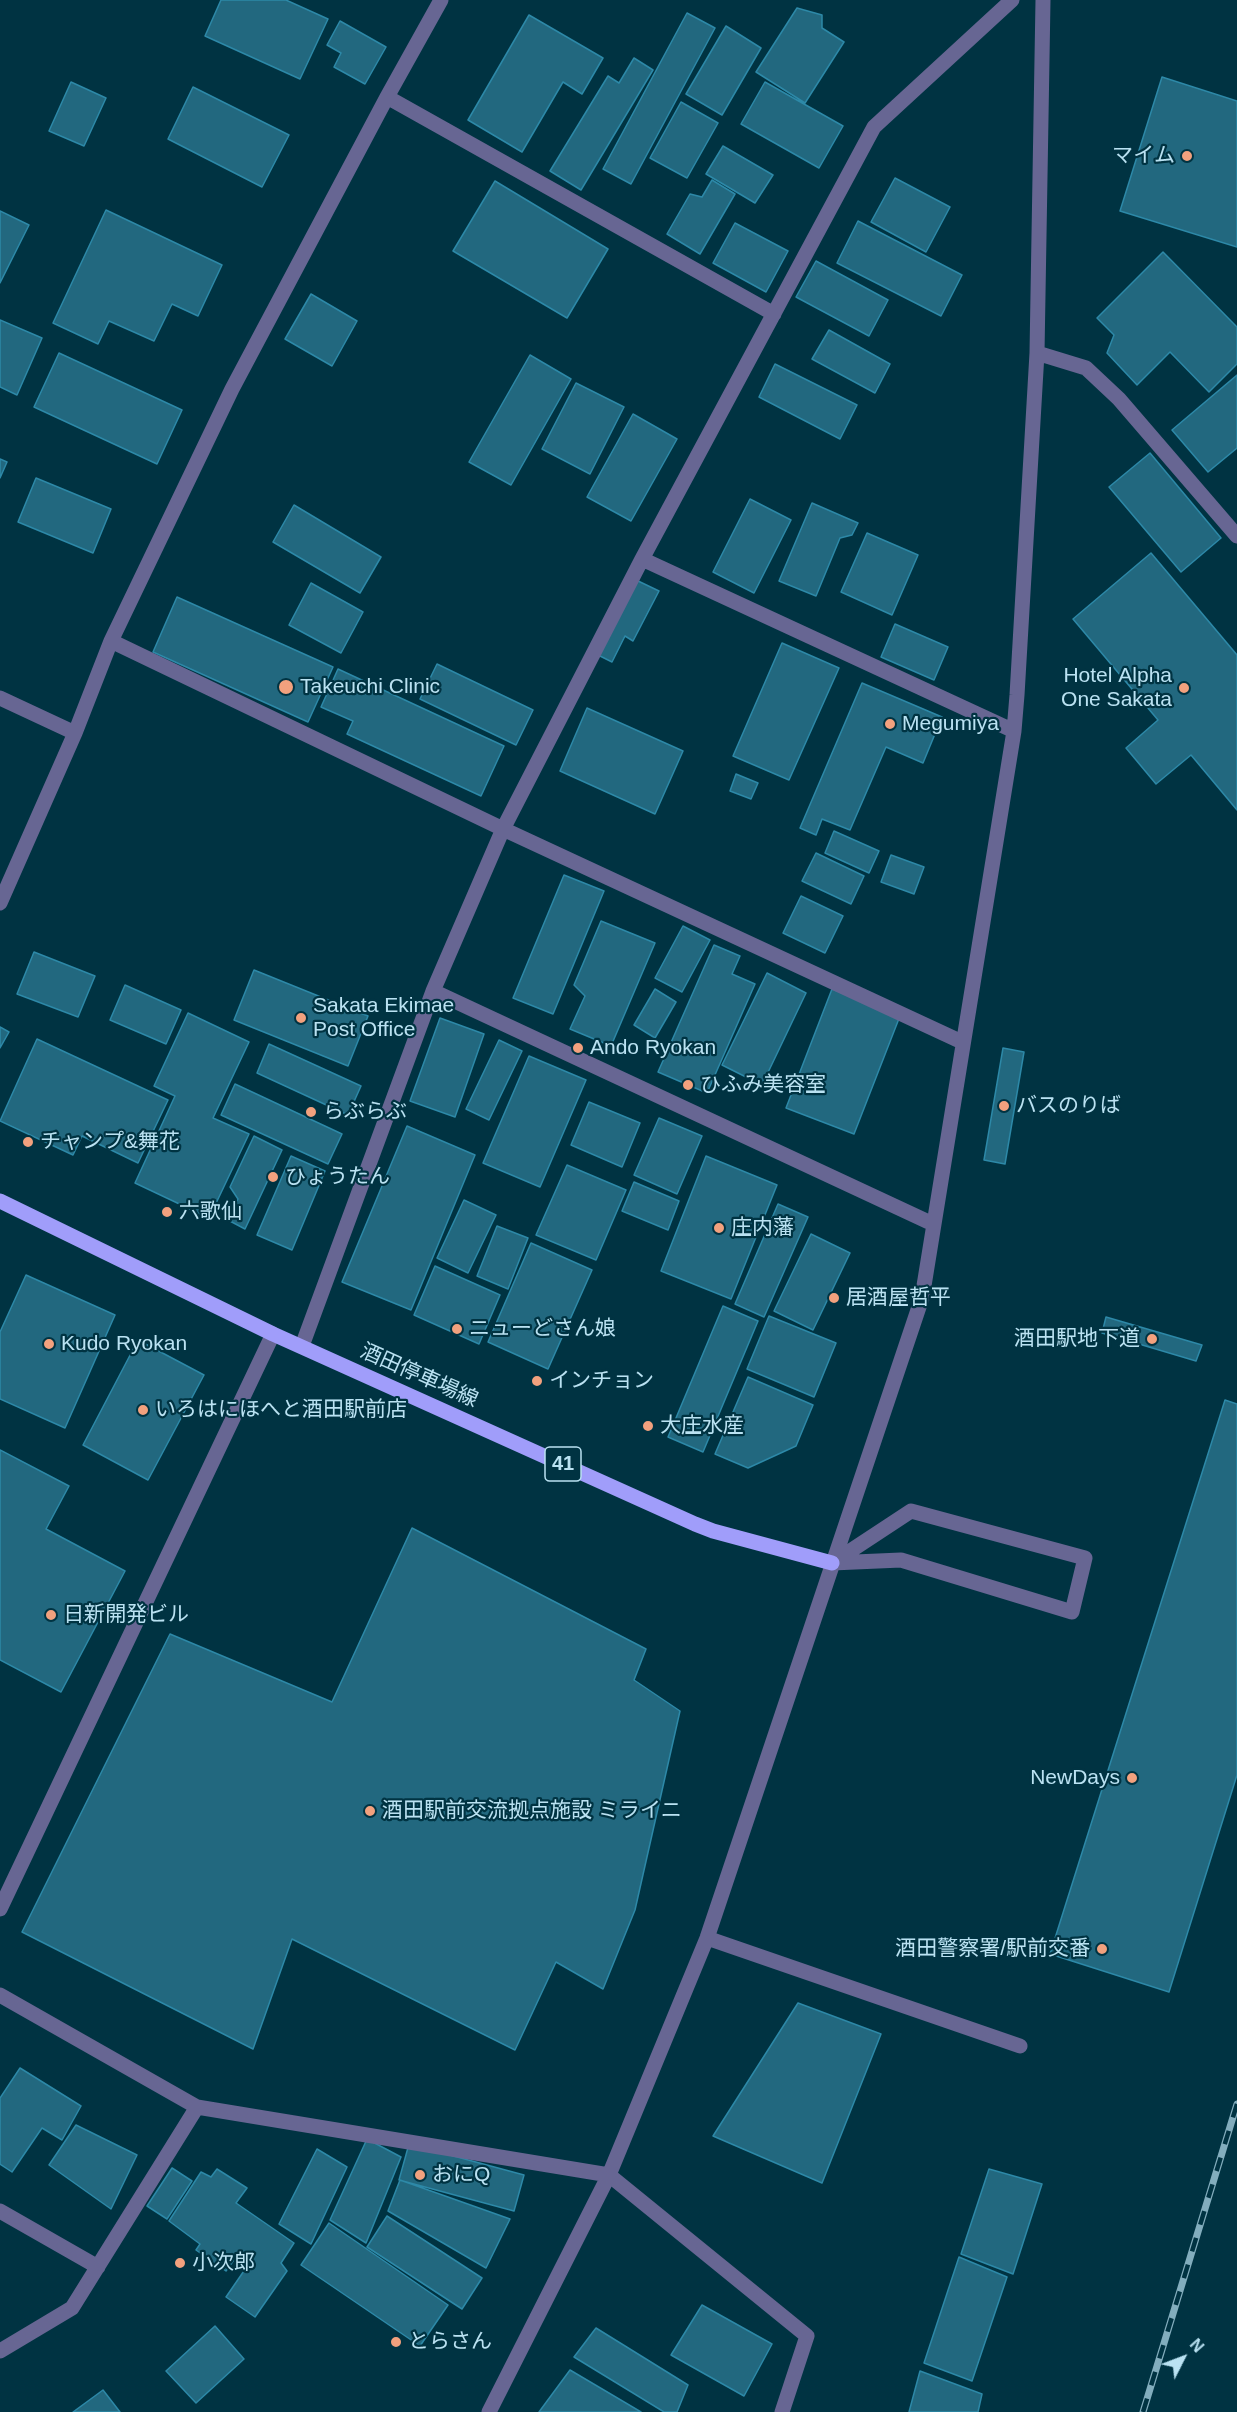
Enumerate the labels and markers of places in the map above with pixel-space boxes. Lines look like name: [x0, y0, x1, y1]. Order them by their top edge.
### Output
place label: マイム: [1112, 143, 1175, 169]
marker: マイム: [1180, 149, 1194, 163]
place label: Hotel Alpha One Sakata: [1061, 663, 1172, 713]
place label: Takeuchi Clinic: [300, 674, 440, 700]
marker: Takeuchi Clinic: [277, 678, 295, 696]
marker: Hotel Alpha One Sakata: [1177, 681, 1191, 695]
place label: Megumiya: [902, 711, 999, 737]
marker: Megumiya: [883, 717, 897, 731]
place label: Sakata Ekimae Post Office: [313, 993, 454, 1043]
marker: Sakata Ekimae Post Office: [294, 1011, 308, 1025]
place label: Ando Ryokan: [590, 1035, 716, 1061]
marker: Ando Ryokan: [571, 1041, 585, 1055]
place label: ひふみ美容室: [700, 1072, 826, 1098]
marker: ひふみ美容室: [681, 1078, 695, 1092]
place label: バスのりば: [1016, 1093, 1121, 1119]
place label: らぶらぶ: [323, 1099, 407, 1125]
marker: バスのりば: [997, 1099, 1011, 1113]
marker: らぶらぶ: [304, 1105, 318, 1119]
place label: チャンプ&舞花: [40, 1129, 180, 1155]
marker: チャンプ&舞花: [21, 1135, 35, 1149]
place label: ひょうたん: [285, 1164, 390, 1190]
marker: ひょうたん: [266, 1170, 280, 1184]
place label: 六歌仙: [179, 1199, 242, 1225]
marker: 六歌仙: [160, 1205, 174, 1219]
place label: 庄内藩: [731, 1215, 794, 1241]
marker: 庄内藩: [712, 1221, 726, 1235]
place label: 居酒屋哲平: [846, 1285, 951, 1311]
marker: 居酒屋哲平: [827, 1291, 841, 1305]
place label: ニューどさん娘: [469, 1316, 616, 1342]
marker: ニューどさん娘: [450, 1322, 464, 1336]
place label: 酒田駅地下道: [1014, 1326, 1140, 1352]
place label: Kudo Ryokan: [61, 1331, 187, 1357]
marker: 酒田駅地下道: [1145, 1332, 1159, 1346]
marker: Kudo Ryokan: [42, 1337, 56, 1351]
place label: インチョン: [549, 1368, 654, 1394]
marker: インチョン: [530, 1374, 544, 1388]
place label: いろはにほへと酒田駅前店: [155, 1397, 407, 1423]
marker: いろはにほへと酒田駅前店: [136, 1403, 150, 1417]
place label: 大庄水産: [660, 1413, 744, 1439]
marker: 大庄水産: [641, 1419, 655, 1433]
place label: 日新開発ビル: [63, 1602, 189, 1628]
marker: 日新開発ビル: [44, 1608, 58, 1622]
place label: NewDays: [1030, 1765, 1120, 1791]
marker: NewDays: [1125, 1771, 1139, 1785]
place label: 酒田駅前交流拠点施設 ミライニ: [382, 1798, 682, 1824]
marker: 酒田駅前交流拠点施設 ミライニ: [363, 1804, 377, 1818]
place label: 酒田警察署/駅前交番: [895, 1936, 1090, 1962]
marker: 酒田警察署/駅前交番: [1095, 1942, 1109, 1956]
place label: おにQ: [432, 2162, 490, 2188]
marker: おにQ: [413, 2168, 427, 2182]
place label: 小次郎: [192, 2250, 255, 2276]
marker: 小次郎: [173, 2256, 187, 2270]
place label: とらさん: [408, 2329, 492, 2355]
marker: とらさん: [389, 2335, 403, 2349]

